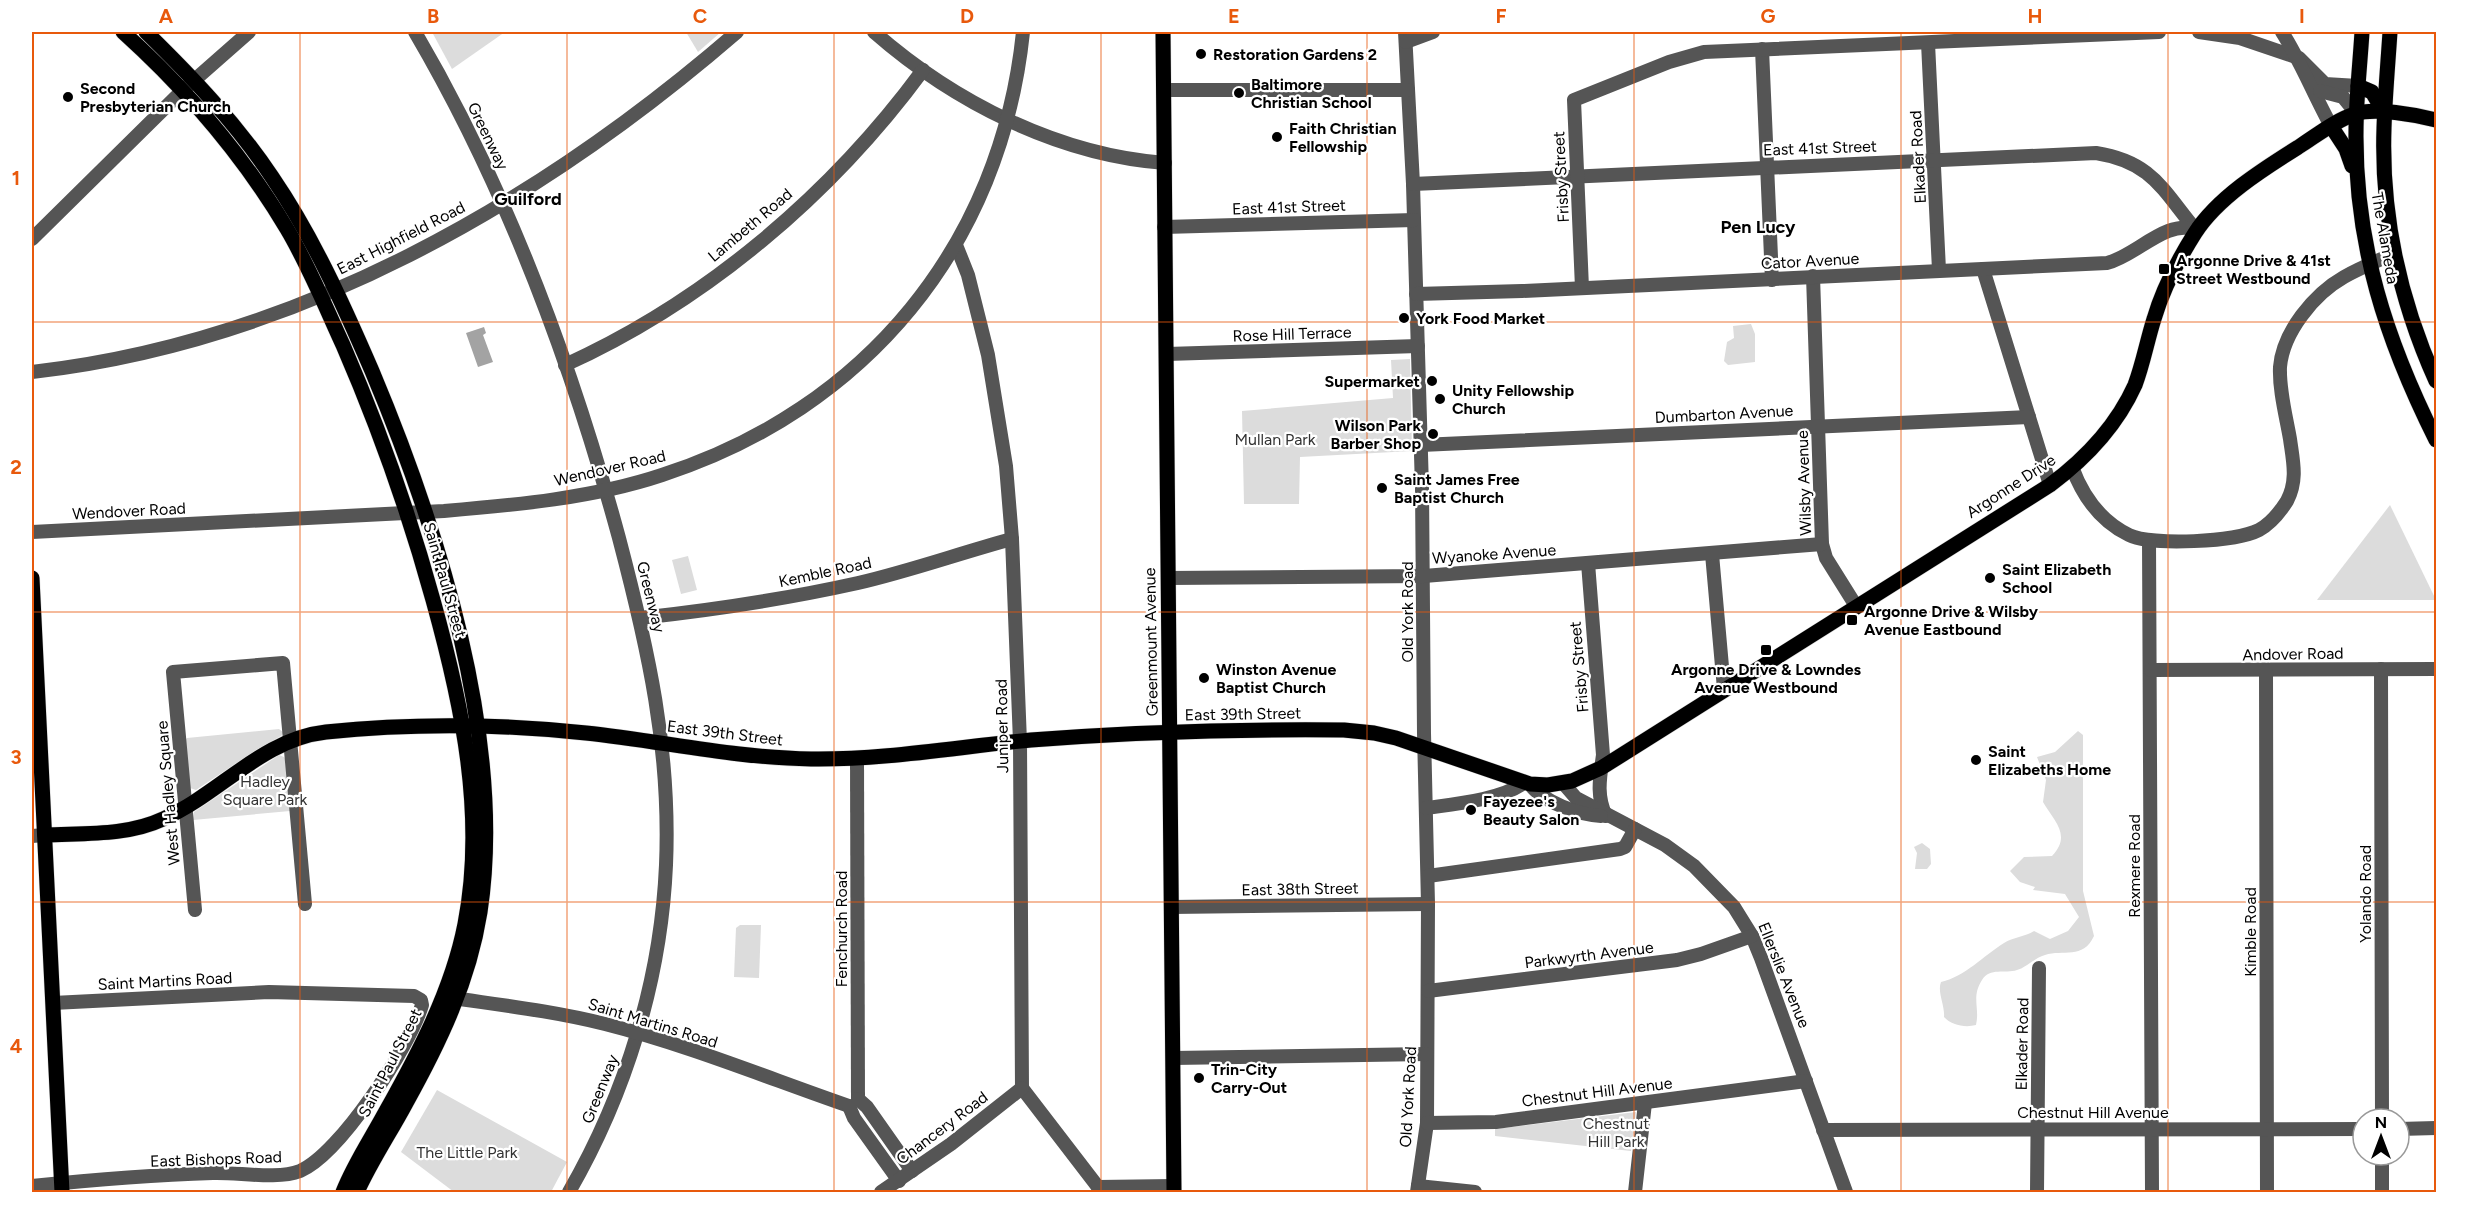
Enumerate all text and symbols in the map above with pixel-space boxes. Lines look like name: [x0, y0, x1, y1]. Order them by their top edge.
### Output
text: A: [159, 4, 174, 28]
text: B: [427, 4, 439, 28]
text: C: [693, 4, 707, 28]
text: D: [960, 4, 974, 28]
text: E: [1228, 4, 1240, 28]
text: F: [1495, 4, 1507, 28]
text: G: [1761, 4, 1776, 28]
text: H: [2028, 4, 2043, 28]
text: I: [2299, 4, 2305, 28]
place label: Restoration Gardens 2: [1213, 45, 1377, 64]
marker: Restoration Gardens 2: [1194, 47, 1208, 61]
place label: Baltimore Christian School: [1251, 75, 1372, 112]
place label: Second Presbyterian Church: [80, 79, 231, 116]
marker: Baltimore Christian School: [1232, 86, 1246, 100]
marker: Second Presbyterian Church: [61, 90, 75, 104]
street label: Greenway: [464, 99, 513, 173]
street label: Elkader Road: [1906, 110, 1930, 204]
place label: Faith Christian Fellowship: [1289, 119, 1397, 156]
marker: Faith Christian Fellowship: [1270, 130, 1284, 144]
street label: Frisby Street: [1549, 131, 1573, 223]
street label: East 41st Street: [1763, 137, 1877, 159]
text: 1: [12, 166, 20, 190]
street label: Lambeth Road: [704, 184, 796, 266]
district label: Guilford: [494, 188, 562, 210]
street label: The Alameda: [2368, 191, 2402, 285]
street label: East 41st Street: [1232, 196, 1346, 218]
street label: East Highfield Road: [334, 197, 468, 279]
district label: Pen Lucy: [1721, 216, 1796, 238]
street label: Cator Avenue: [1760, 249, 1860, 273]
place label: Argonne Drive & 41st Street Westbound: [2176, 251, 2331, 288]
marker: Argonne Drive & 41st Street Westbound: [2157, 262, 2171, 276]
place label: York Food Market: [1416, 309, 1545, 328]
marker: York Food Market: [1397, 311, 1411, 325]
street label: Rose Hill Terrace: [1232, 322, 1352, 346]
place label: Supermarket: [1325, 372, 1420, 391]
marker: Supermarket: [1425, 374, 1439, 388]
place label: Unity Fellowship Church: [1452, 381, 1575, 418]
marker: Unity Fellowship Church: [1433, 392, 1447, 406]
street label: Dumbarton Avenue: [1654, 401, 1794, 427]
place label: Wilson Park Barber Shop: [1331, 416, 1421, 453]
marker: Wilson Park Barber Shop: [1426, 427, 1440, 441]
park label: Mullan Park: [1235, 430, 1316, 449]
street label: Wilsby Avenue: [1793, 430, 1815, 536]
street label: Wendover Road: [552, 446, 668, 490]
street label: Argonne Drive: [1963, 450, 2059, 522]
text: 2: [10, 455, 22, 479]
place label: Saint James Free Baptist Church: [1394, 470, 1520, 507]
marker: Saint James Free Baptist Church: [1375, 481, 1389, 495]
street label: Wendover Road: [72, 499, 186, 523]
street label: Saint Paul Street: [419, 520, 471, 640]
street label: Wyanoke Avenue: [1431, 540, 1557, 568]
street label: Kemble Road: [777, 553, 873, 591]
street label: Greenway: [633, 559, 669, 635]
place label: Saint Elizabeth School: [2002, 560, 2111, 597]
street label: Old York Road: [1398, 561, 1417, 663]
street label: Greenmount Avenue: [1140, 567, 1162, 717]
marker: Saint Elizabeth School: [1983, 571, 1997, 585]
place label: Argonne Drive & Wilsby Avenue Eastbound: [1864, 602, 2039, 639]
marker: Argonne Drive & Wilsby Avenue Eastbound: [1845, 613, 1859, 627]
street label: Frisby Street: [1566, 621, 1592, 713]
marker: Argonne Drive & Lowndes Avenue Westbound: [1759, 643, 1773, 657]
street label: Andover Road: [2242, 644, 2344, 664]
place label: Winston Avenue Baptist Church: [1216, 660, 1336, 697]
place label: Argonne Drive & Lowndes Avenue Westbound: [1671, 660, 1862, 697]
marker: Winston Avenue Baptist Church: [1197, 671, 1211, 685]
street label: Juniper Road: [992, 679, 1012, 773]
street label: East 39th Street: [1185, 703, 1301, 725]
street label: East 39th Street: [666, 716, 784, 750]
street label: West Hadley Square: [152, 720, 184, 866]
place label: Saint Elizabeths Home: [1988, 742, 2111, 779]
text: 3: [10, 745, 22, 769]
marker: Saint Elizabeths Home: [1969, 753, 1983, 767]
park label: Hadley Square Park: [223, 772, 308, 809]
place label: Fayezee's Beauty Salon: [1483, 792, 1579, 829]
marker: Fayezee's Beauty Salon: [1464, 803, 1478, 817]
street label: Rexmere Road: [2125, 814, 2144, 918]
street label: Yolando Road: [2356, 845, 2375, 943]
street label: Fenchurch Road: [832, 871, 851, 987]
street label: East 38th Street: [1241, 878, 1359, 900]
street label: Kimble Road: [2241, 887, 2260, 977]
street label: Ellerslie Avenue: [1754, 919, 1814, 1031]
street label: Parkwyrth Avenue: [1523, 938, 1655, 972]
street label: Saint Martins Road: [97, 968, 233, 994]
street label: Saint Martins Road: [586, 994, 720, 1052]
street label: Elkader Road: [2012, 997, 2032, 1091]
street label: Saint Paul Street: [355, 1006, 425, 1120]
text: 4: [10, 1034, 23, 1058]
street label: Old York Road: [1396, 1046, 1420, 1148]
street label: Greenway: [578, 1051, 623, 1126]
place label: Trin-City Carry-Out: [1211, 1060, 1287, 1097]
marker: Trin-City Carry-Out: [1192, 1071, 1206, 1085]
street label: Chestnut Hill Avenue: [1521, 1073, 1674, 1111]
street label: Chancery Road: [893, 1087, 991, 1169]
street label: Chestnut Hill Avenue: [2017, 1103, 2169, 1122]
north arrow: [2351, 1107, 2411, 1167]
text: N: [2375, 1113, 2387, 1132]
park label: Chestnut Hill Park: [1583, 1114, 1649, 1151]
park label: The Little Park: [416, 1143, 518, 1162]
street label: East Bishops Road: [150, 1147, 282, 1171]

